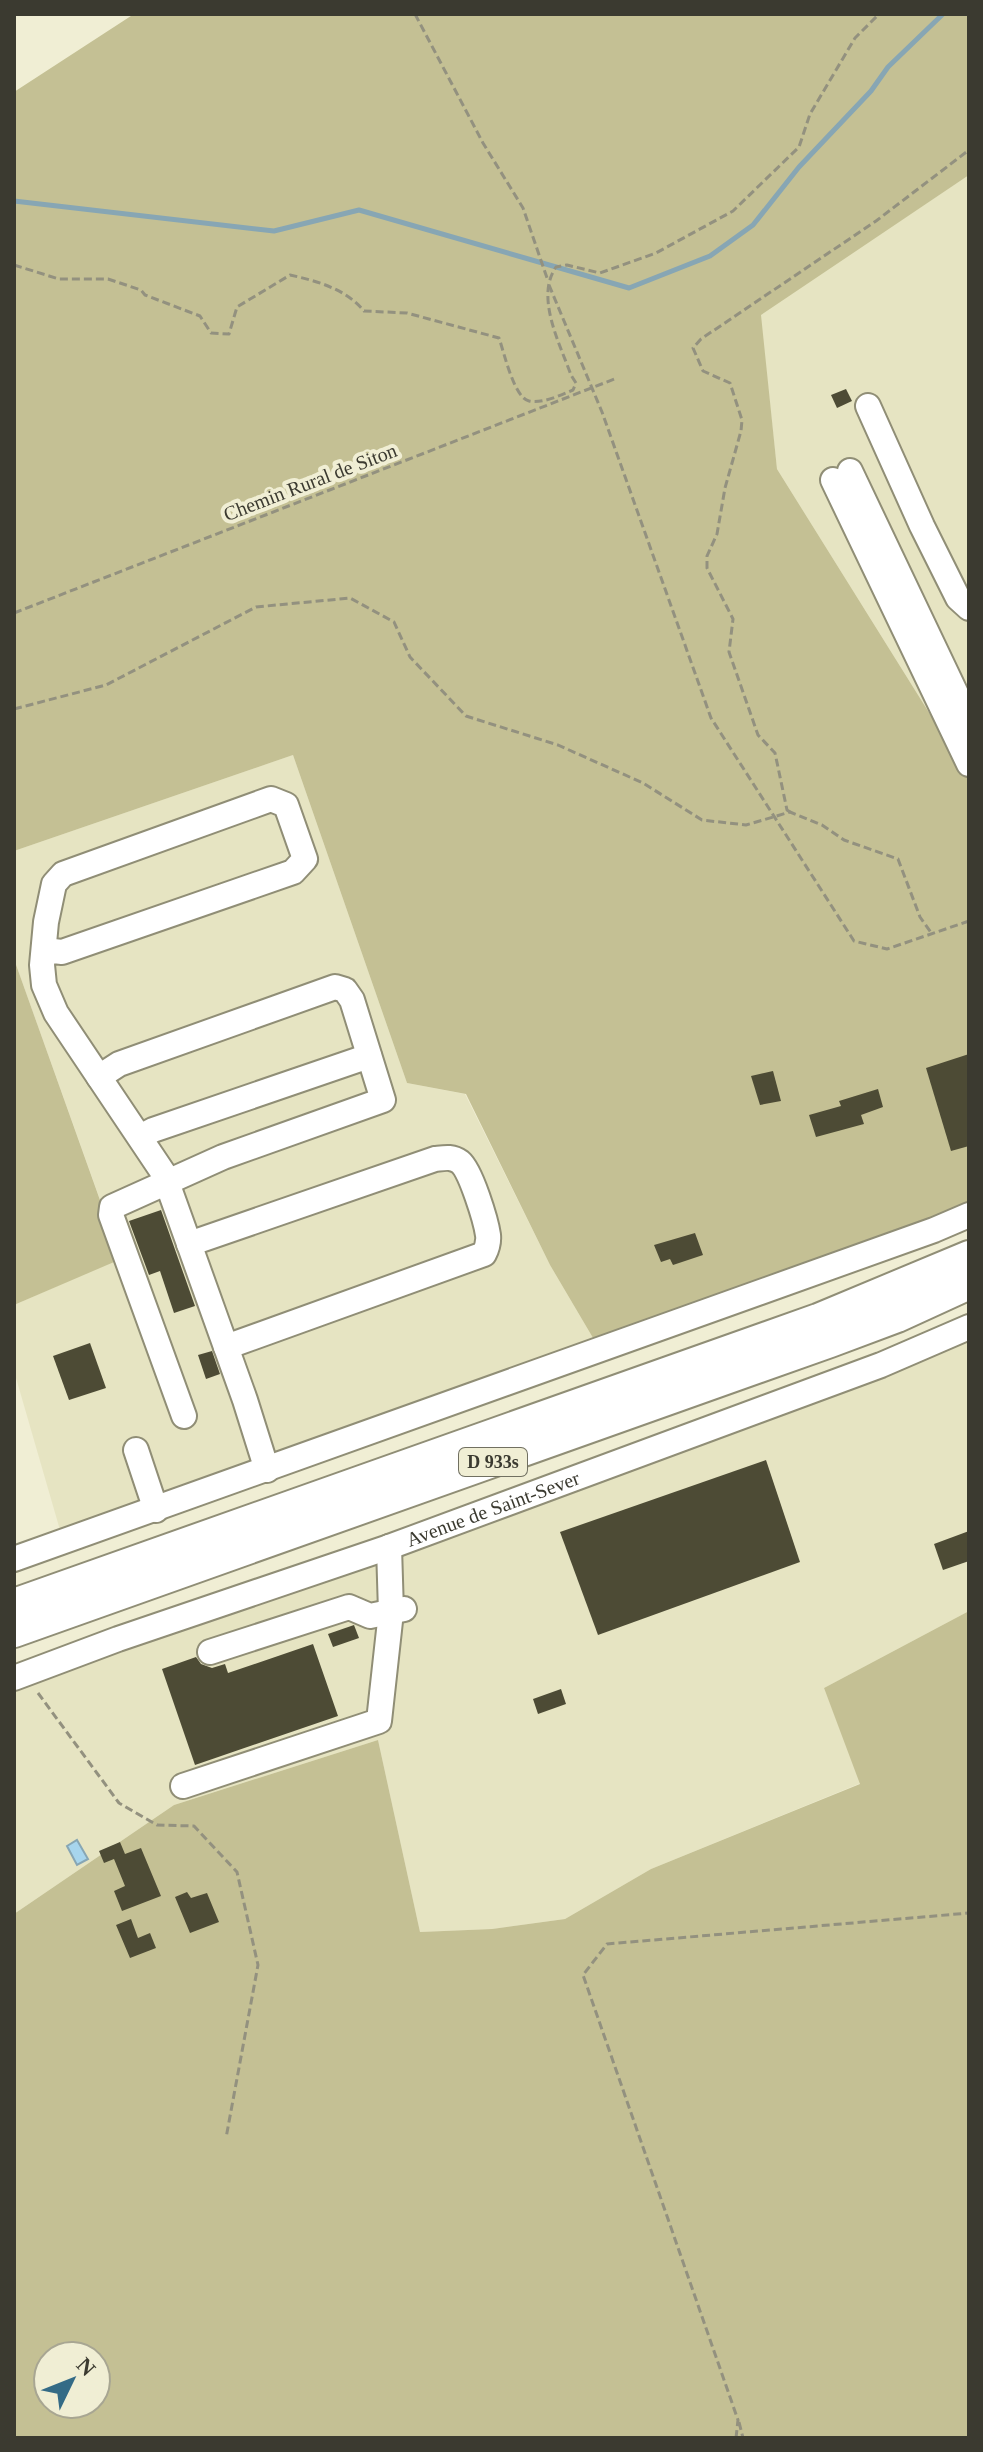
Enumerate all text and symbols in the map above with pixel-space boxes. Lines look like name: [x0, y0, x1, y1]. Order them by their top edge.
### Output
street label: Chemin Rural de Siton: [220, 439, 400, 525]
road number: D 933s: [459, 1448, 527, 1476]
street label: Avenue de Saint-Sever: [403, 1466, 583, 1551]
north arrow: [32, 2340, 112, 2420]
text: N: [72, 2352, 101, 2381]

